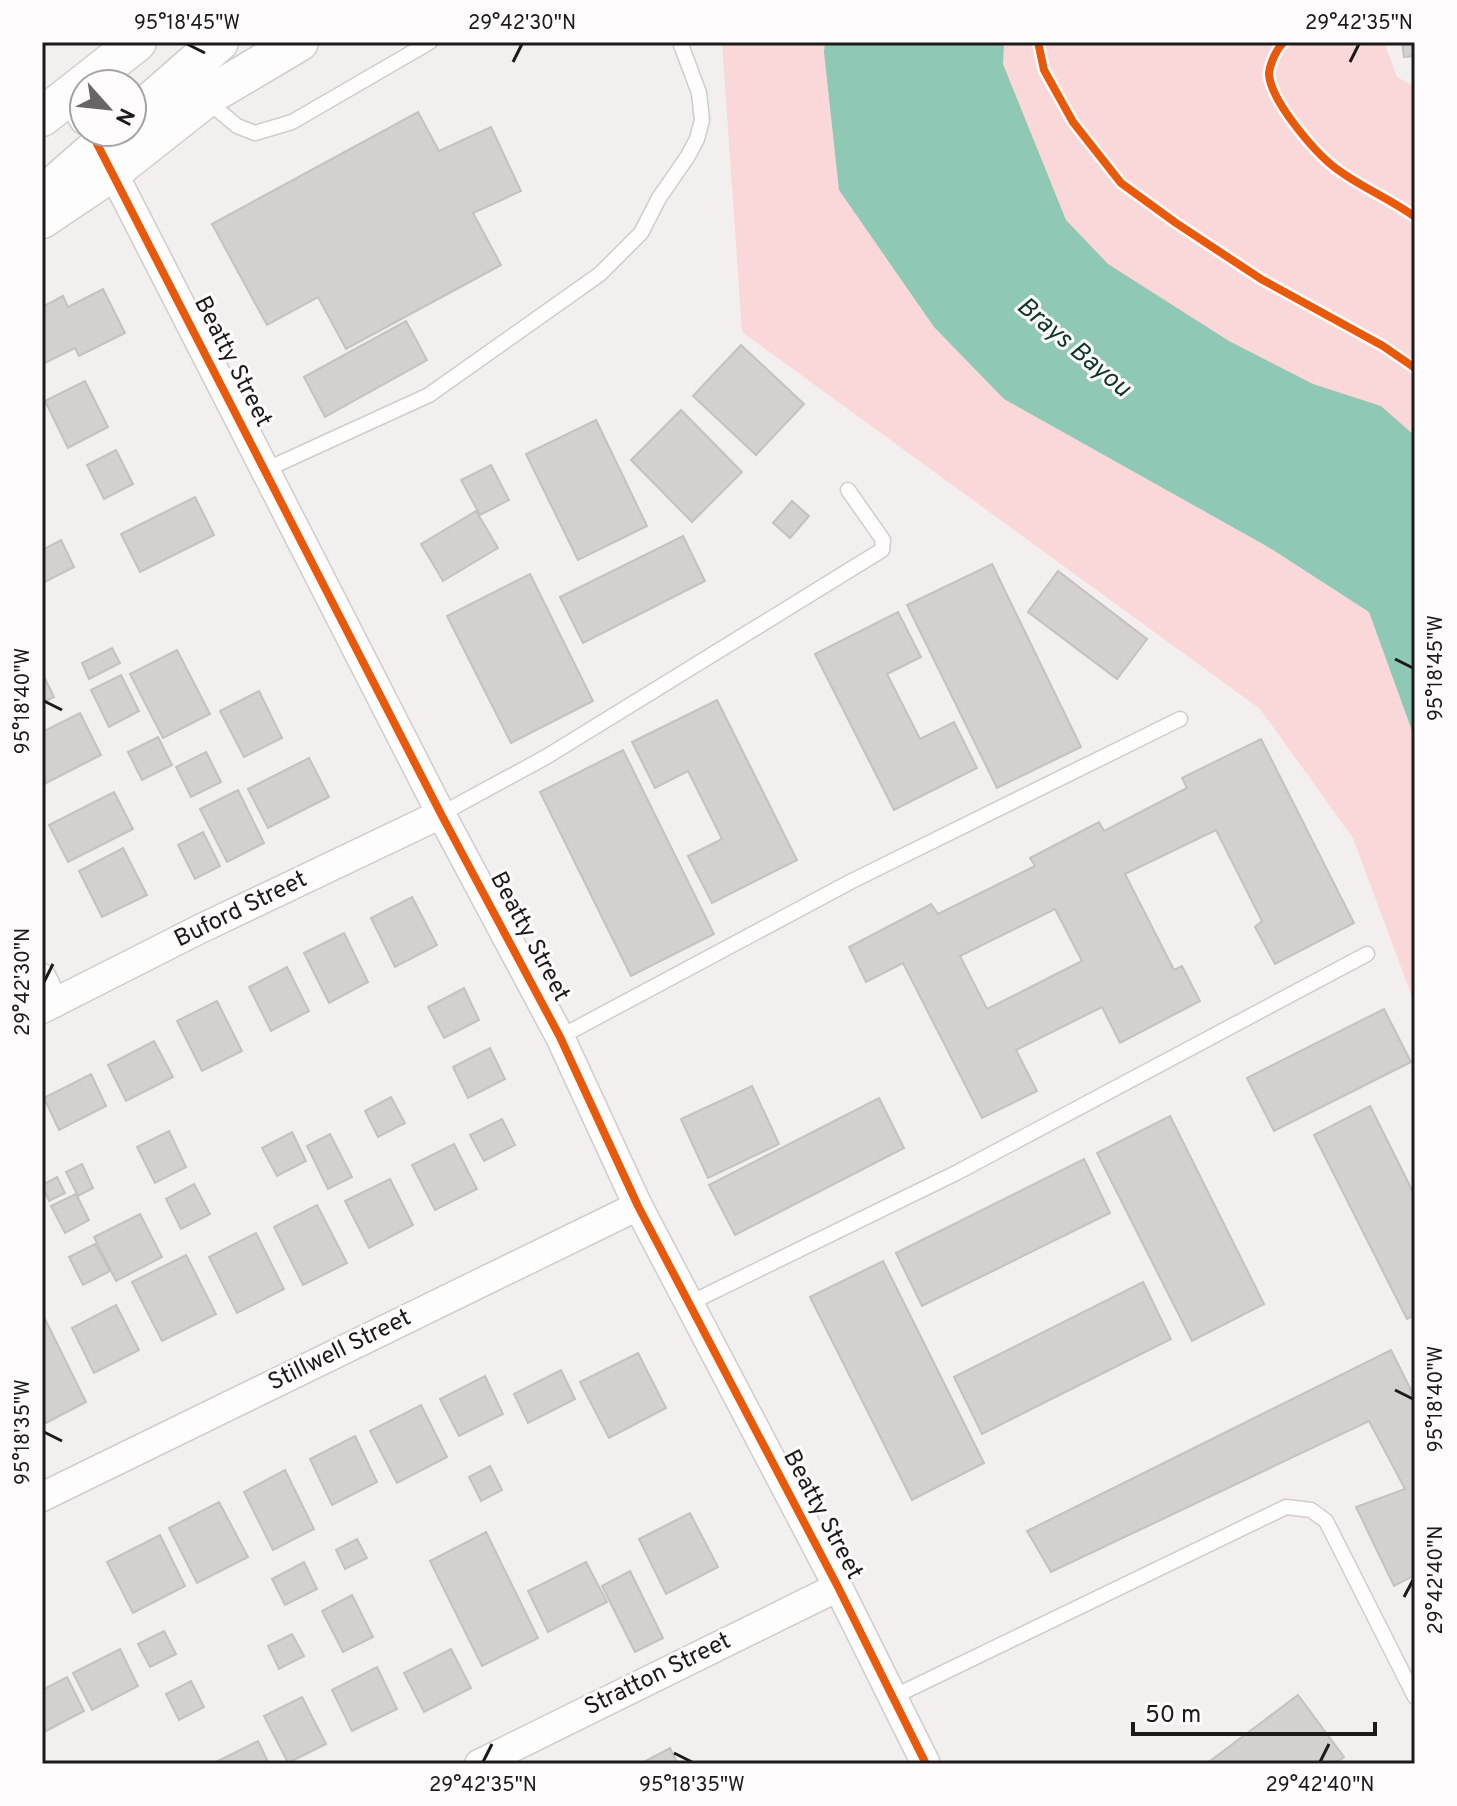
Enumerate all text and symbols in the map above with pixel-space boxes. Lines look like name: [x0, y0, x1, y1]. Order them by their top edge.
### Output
text: 95°18'45"W: [134, 11, 240, 37]
text: 29°42'30"N: [468, 11, 576, 37]
text: 29°42'35"N: [1305, 11, 1413, 37]
north arrow: [68, 68, 148, 148]
text: N: [108, 103, 139, 129]
water label: Brays Bayou: [1009, 291, 1138, 406]
street label: Beatty Street: [186, 292, 278, 432]
text: 95°18'45"W: [1424, 615, 1450, 721]
text: 95°18'40"W: [11, 648, 37, 754]
street label: Buford Street: [170, 865, 312, 955]
street label: Beatty Street: [482, 867, 576, 1007]
text: 29°42'30"N: [11, 928, 37, 1036]
street label: Stillwell Street: [264, 1303, 416, 1399]
text: 95°18'40"W: [1424, 1346, 1450, 1452]
text: 95°18'35"W: [11, 1379, 37, 1485]
street label: Beatty Street: [775, 1445, 869, 1585]
text: 29°42'40"N: [1424, 1526, 1450, 1634]
street label: Stratton Street: [580, 1627, 736, 1723]
scale bar: [1133, 1686, 1375, 1736]
text: 50 m: [1145, 1701, 1201, 1731]
text: 29°42'35"N: [429, 1773, 537, 1799]
text: 95°18'35"W: [639, 1773, 745, 1799]
text: 29°42'40"N: [1266, 1773, 1374, 1799]

